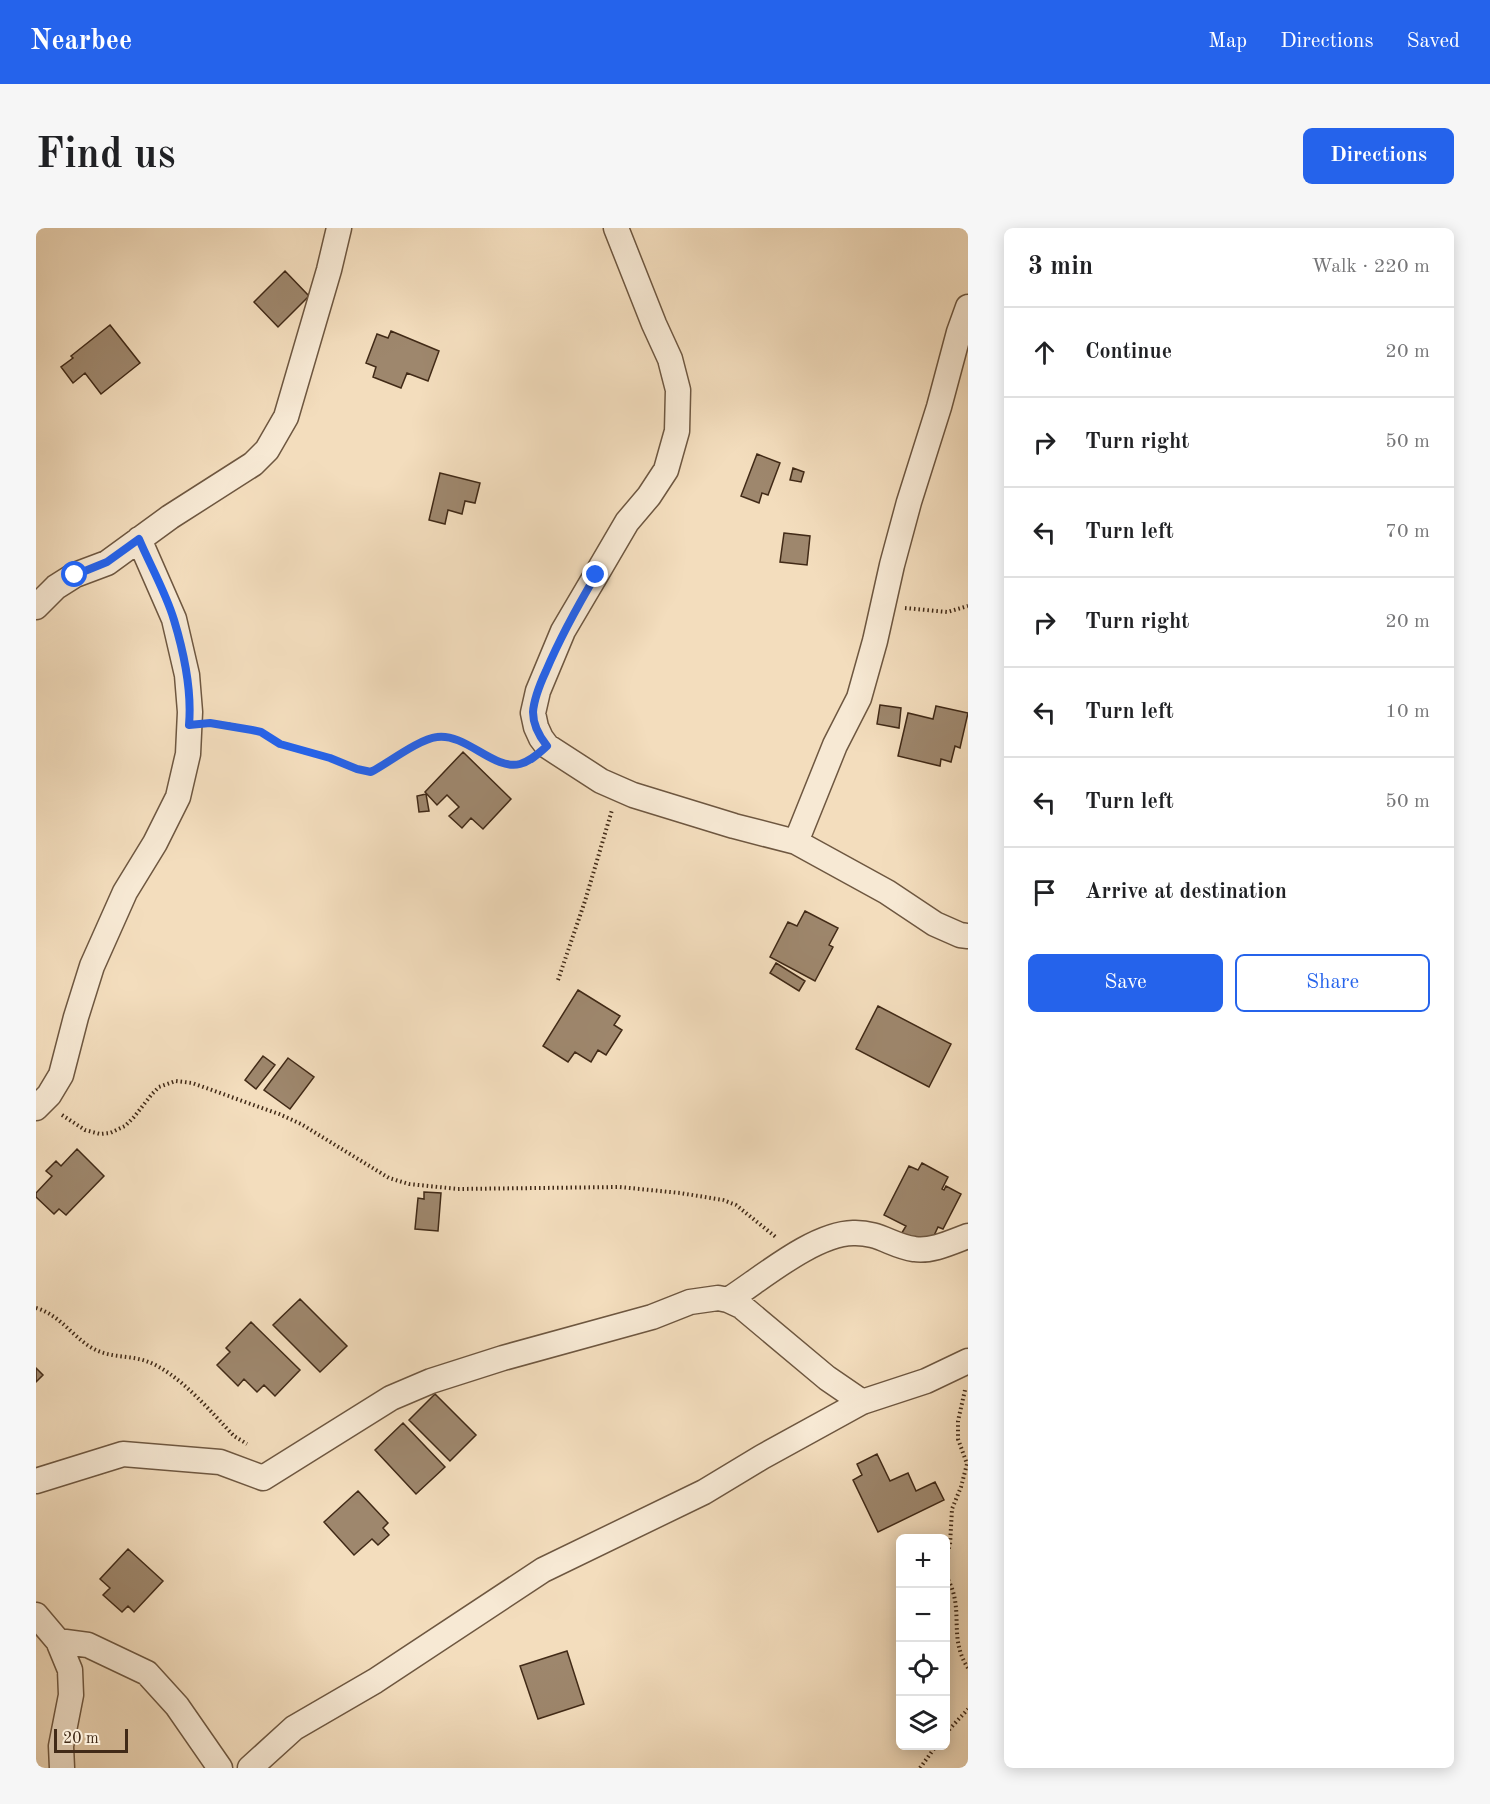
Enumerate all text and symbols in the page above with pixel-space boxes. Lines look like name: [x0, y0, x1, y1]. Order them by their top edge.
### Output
text: Nearbee: [30, 28, 132, 56]
text: Map: [1208, 31, 1247, 52]
text: Directions: [1280, 31, 1374, 52]
text: Saved: [1407, 31, 1460, 52]
button: Directions: [1303, 128, 1454, 184]
text: Find us: [36, 135, 175, 177]
text: 3 min: [1028, 254, 1093, 280]
text: Walk · 220 m: [1311, 257, 1430, 277]
icon: ahead: [1028, 336, 1061, 369]
text: Continue: [1085, 341, 1172, 363]
text: 20 m: [1385, 342, 1430, 362]
icon: right: [1028, 426, 1061, 459]
text: Turn right: [1085, 431, 1189, 453]
text: 50 m: [1385, 432, 1430, 452]
icon: left: [1028, 516, 1061, 549]
text: Turn left: [1085, 521, 1174, 543]
text: 70 m: [1385, 522, 1430, 542]
route start: [61, 561, 87, 587]
route end: [582, 561, 608, 587]
icon: right: [1028, 606, 1061, 639]
text: Turn right: [1085, 611, 1189, 633]
text: 20 m: [1385, 612, 1430, 632]
icon: left: [1028, 696, 1061, 729]
text: Turn left: [1085, 701, 1174, 723]
text: 10 m: [1385, 702, 1430, 722]
icon: left: [1028, 786, 1061, 819]
text: Turn left: [1085, 791, 1174, 813]
text: 50 m: [1385, 792, 1430, 812]
icon: arrive: [1028, 876, 1061, 909]
text: Arrive at destination: [1085, 881, 1287, 903]
button: Save: [1028, 954, 1223, 1012]
button: Share: [1235, 954, 1430, 1012]
map controls: [896, 1534, 950, 1750]
button: +: [896, 1534, 950, 1588]
button: −: [896, 1588, 950, 1642]
button: locate: [896, 1642, 950, 1696]
button: layers: [896, 1696, 950, 1750]
scale bar: [54, 1726, 128, 1754]
text: 20 m: [63, 1731, 99, 1747]

